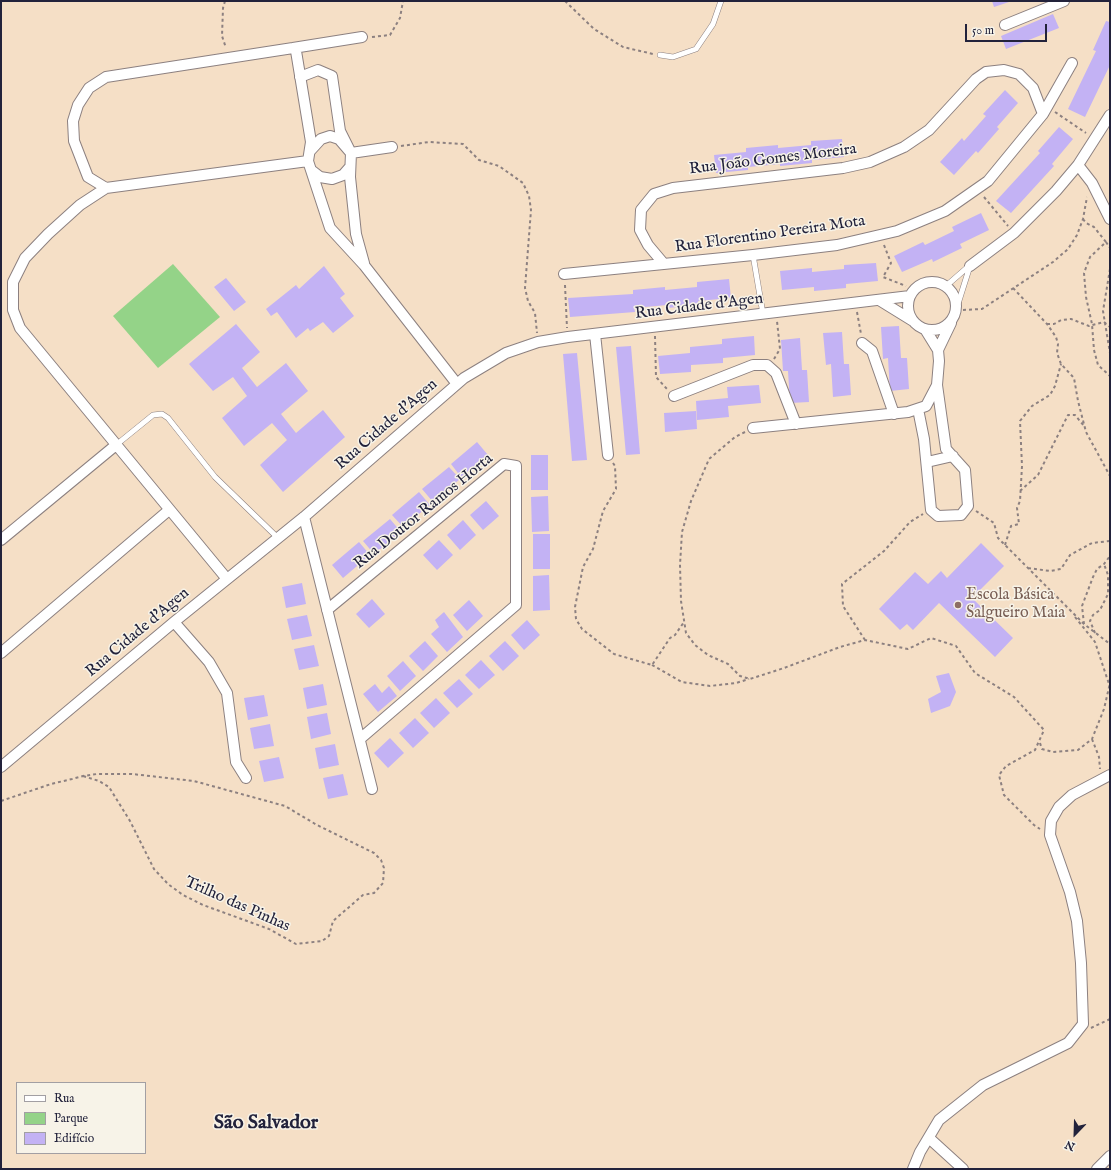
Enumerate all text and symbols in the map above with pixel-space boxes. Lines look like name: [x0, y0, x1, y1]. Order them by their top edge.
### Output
scale bar: [967, 16, 1049, 42]
text: 50 m: [972, 23, 994, 38]
street label: Rua João Gomes Moreira: [688, 140, 858, 180]
street label: Rua Florentino Pereira Mota: [674, 212, 866, 258]
street label: Rua Cidade d'Agen: [634, 290, 764, 324]
street label: Rua Cidade d'Agen: [332, 375, 442, 475]
street label: Rua Doutor Ramos Horta: [351, 450, 497, 574]
street label: Rua Cidade d'Agen: [82, 584, 194, 682]
place label: Escola Básica Salgueiro Maia: [966, 586, 1065, 624]
marker: Escola Básica Salgueiro Maia: [953, 600, 963, 610]
street label: Trilho das Pinhas: [181, 873, 293, 937]
legend: [16, 1082, 146, 1154]
text: Rua: [54, 1091, 74, 1106]
text: Parque: [54, 1111, 88, 1126]
district label: São Salvador: [214, 1112, 318, 1136]
north arrow: [1055, 1114, 1095, 1154]
text: Edifício: [54, 1131, 94, 1146]
text: N: [1063, 1137, 1077, 1153]

